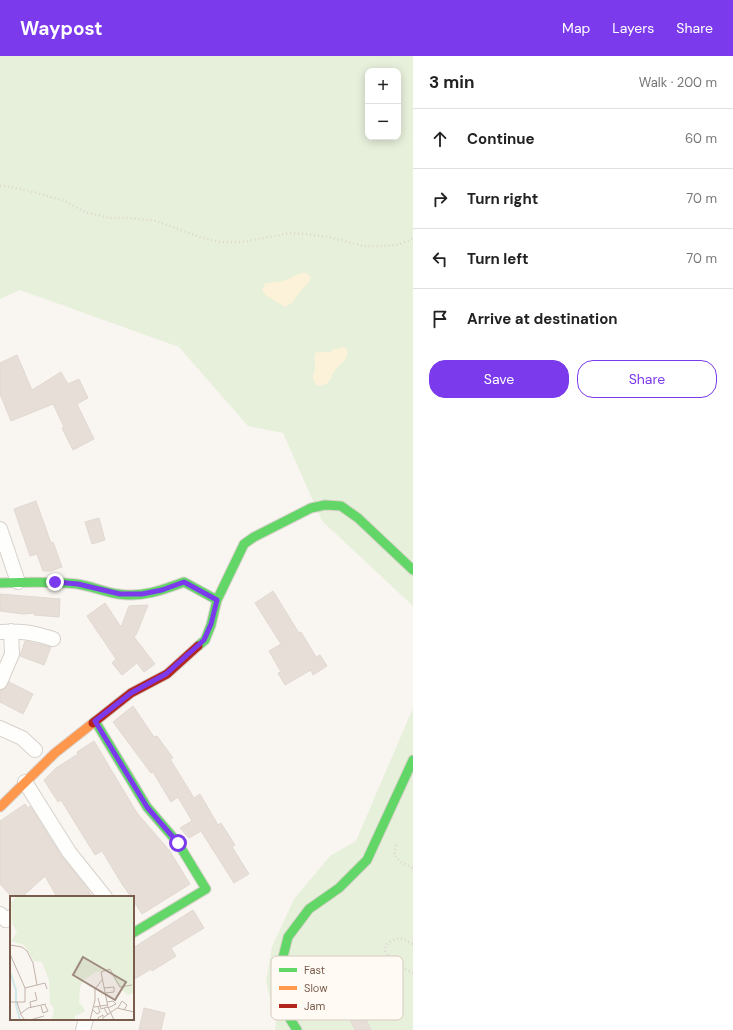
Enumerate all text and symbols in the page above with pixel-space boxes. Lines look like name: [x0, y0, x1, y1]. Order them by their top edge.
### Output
text: Waypost: [20, 16, 103, 41]
text: Map: [562, 19, 590, 37]
text: Layers: [612, 19, 654, 37]
text: Share: [676, 19, 713, 37]
map controls: [365, 68, 401, 140]
button: +: [365, 68, 401, 104]
text: 3 min: [429, 71, 474, 93]
text: Walk · 200 m: [639, 74, 717, 91]
button: −: [365, 104, 401, 140]
icon: ahead: [429, 128, 451, 150]
text: Continue: [467, 129, 535, 149]
text: 60 m: [685, 130, 717, 147]
icon: right: [429, 188, 451, 210]
text: Turn right: [467, 189, 538, 209]
text: 70 m: [686, 190, 717, 207]
icon: left: [429, 248, 451, 270]
text: Turn left: [467, 249, 528, 269]
text: 70 m: [686, 250, 717, 267]
icon: arrive: [429, 308, 451, 330]
text: Arrive at destination: [467, 309, 618, 329]
button: Save: [429, 360, 569, 398]
button: Share: [577, 360, 717, 398]
route end: [46, 573, 64, 591]
route start: [169, 834, 187, 852]
inset map: [10, 896, 134, 1020]
legend: [271, 956, 403, 1020]
text: Fast: [304, 963, 325, 977]
text: Slow: [304, 981, 328, 995]
text: Jam: [304, 999, 325, 1013]

